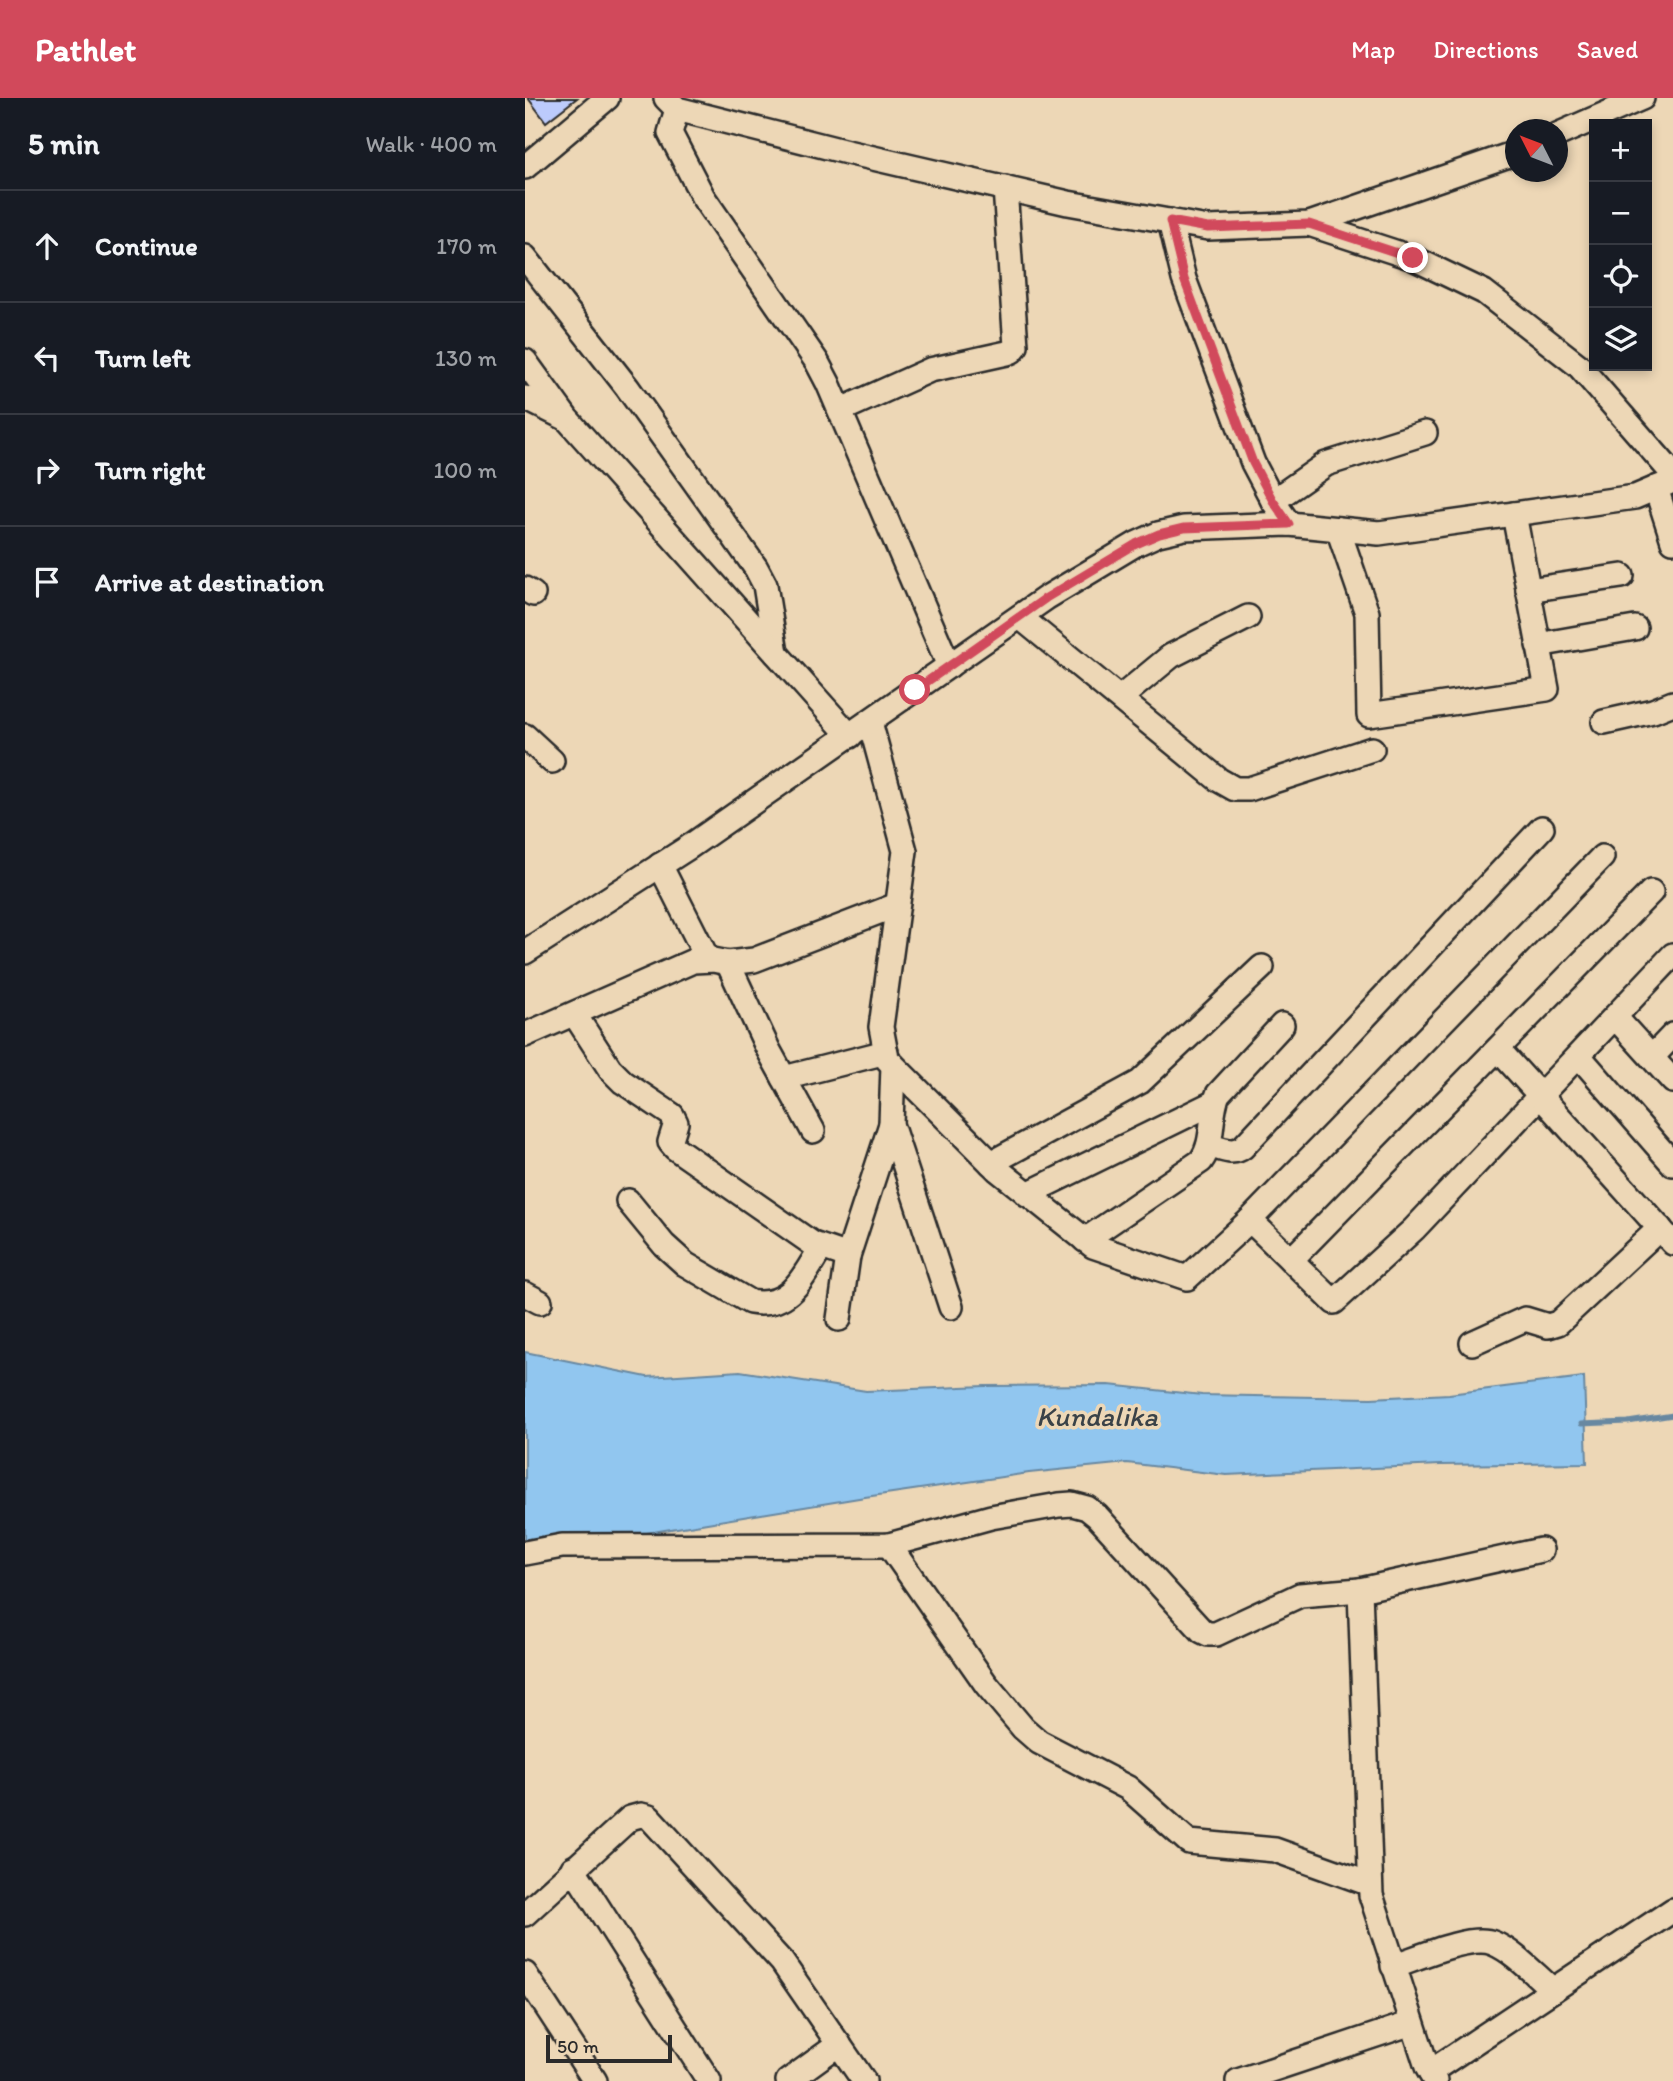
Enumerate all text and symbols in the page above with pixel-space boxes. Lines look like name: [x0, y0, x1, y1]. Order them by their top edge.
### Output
text: Pathlet: [35, 30, 137, 69]
text: Map: [1351, 35, 1395, 64]
text: Directions: [1433, 35, 1539, 64]
text: Saved: [1577, 35, 1638, 64]
north arrow: [1505, 119, 1568, 182]
map controls: [1589, 119, 1652, 371]
button: +: [1589, 119, 1652, 182]
text: 5 min: [28, 125, 99, 162]
text: Walk · 400 m: [365, 130, 497, 158]
button: −: [1589, 182, 1652, 245]
icon: ahead: [28, 227, 66, 265]
text: Continue: [95, 230, 198, 262]
text: 170 m: [436, 232, 497, 260]
route end: [1397, 242, 1428, 273]
button: locate: [1589, 245, 1652, 308]
button: layers: [1589, 308, 1652, 371]
icon: left: [28, 339, 66, 377]
text: Turn left: [95, 342, 191, 374]
text: 130 m: [435, 344, 497, 372]
icon: right: [28, 451, 66, 489]
text: Turn right: [95, 454, 206, 486]
text: 100 m: [433, 456, 497, 484]
icon: arrive: [28, 563, 66, 601]
text: Arrive at destination: [95, 566, 324, 598]
route start: [899, 674, 930, 705]
water label: Kundalika: [1036, 1399, 1158, 1433]
scale bar: [546, 2032, 672, 2064]
text: 50 m: [557, 2035, 599, 2058]

